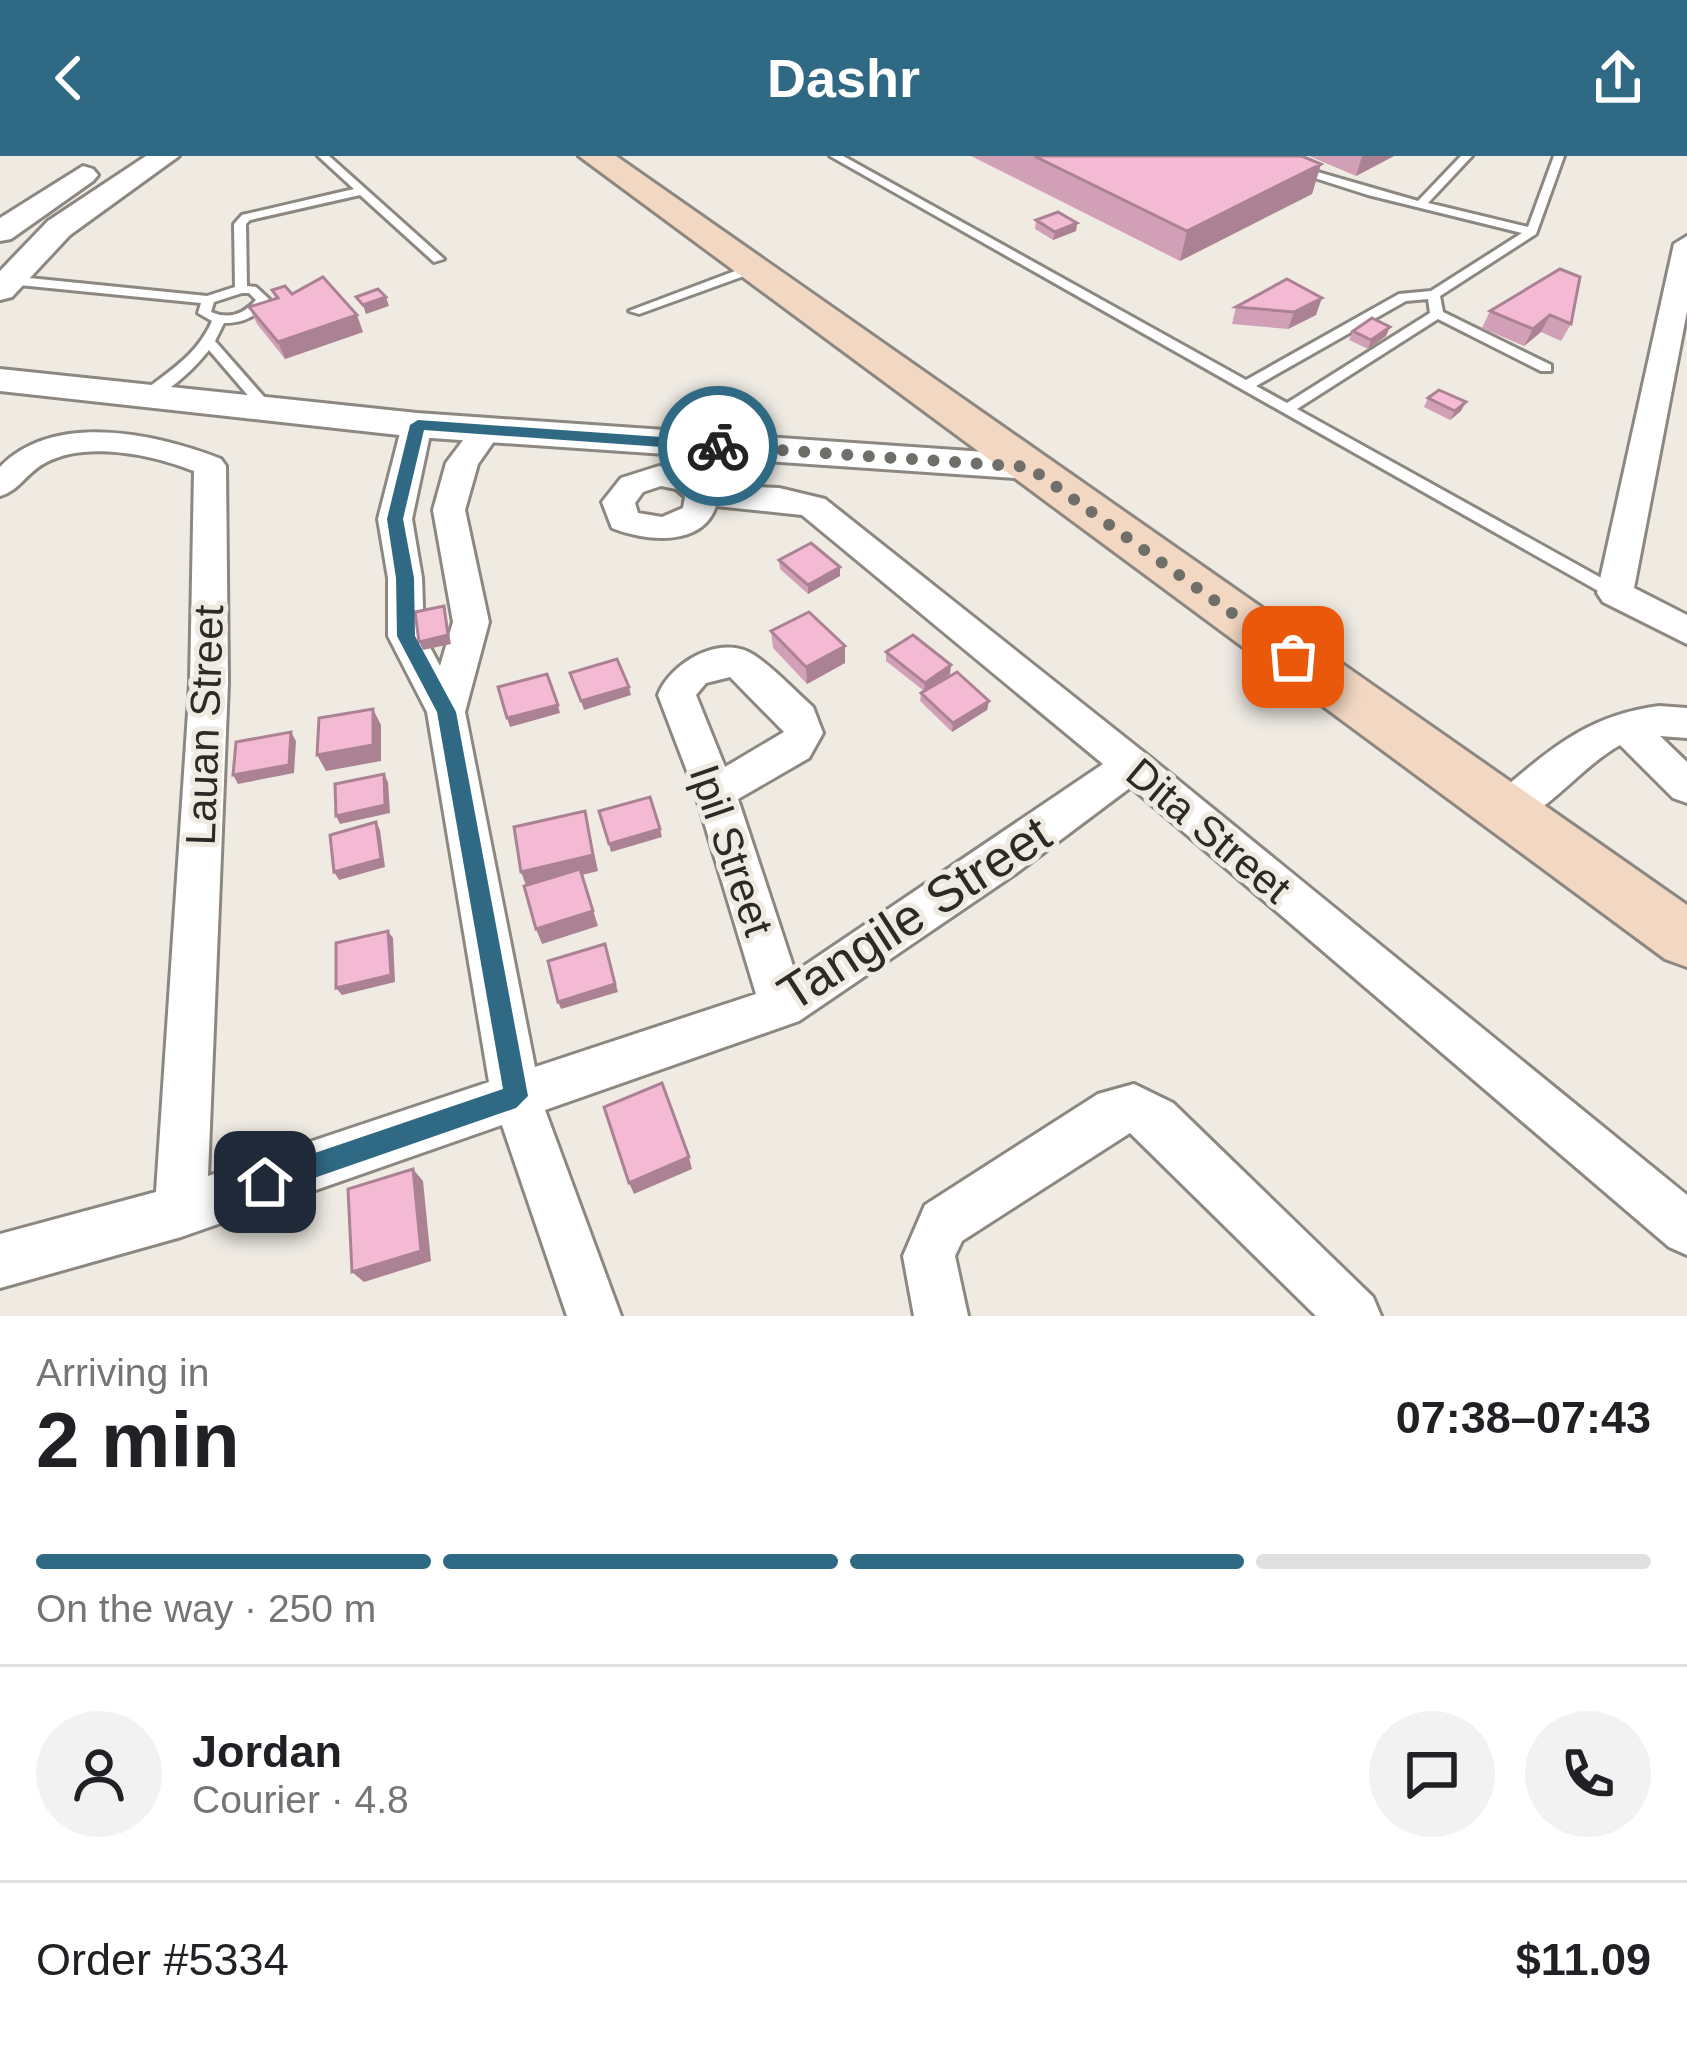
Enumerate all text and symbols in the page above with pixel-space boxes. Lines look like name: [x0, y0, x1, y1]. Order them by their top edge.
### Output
icon: back: [36, 45, 102, 111]
icon: share: [1585, 45, 1651, 111]
text: Dashr: [767, 48, 920, 108]
courier: [658, 386, 778, 506]
icon: bike: [685, 413, 751, 479]
street label: Lauan Street: [177, 604, 232, 846]
pin: [1242, 606, 1344, 708]
icon: bag: [1260, 624, 1326, 690]
street label: Dita Street: [1118, 749, 1300, 912]
street label: Ipil Street: [680, 759, 783, 942]
street label: Tangile Street: [768, 805, 1061, 1022]
pin: [214, 1131, 316, 1233]
icon: home: [232, 1149, 298, 1215]
text: Arriving in: [36, 1351, 209, 1394]
text: 07:38–07:43: [1396, 1392, 1651, 1443]
text: 2 min: [36, 1396, 240, 1484]
text: On the way · 250 m: [36, 1587, 376, 1630]
button: person: [36, 1711, 162, 1837]
button: chat: [1369, 1711, 1495, 1837]
button: phone: [1525, 1711, 1651, 1837]
text: Jordan: [192, 1726, 342, 1777]
text: Courier · 4.8: [192, 1778, 409, 1821]
text: Order #5334: [36, 1934, 289, 1985]
text: $11.09: [1516, 1934, 1651, 1985]

